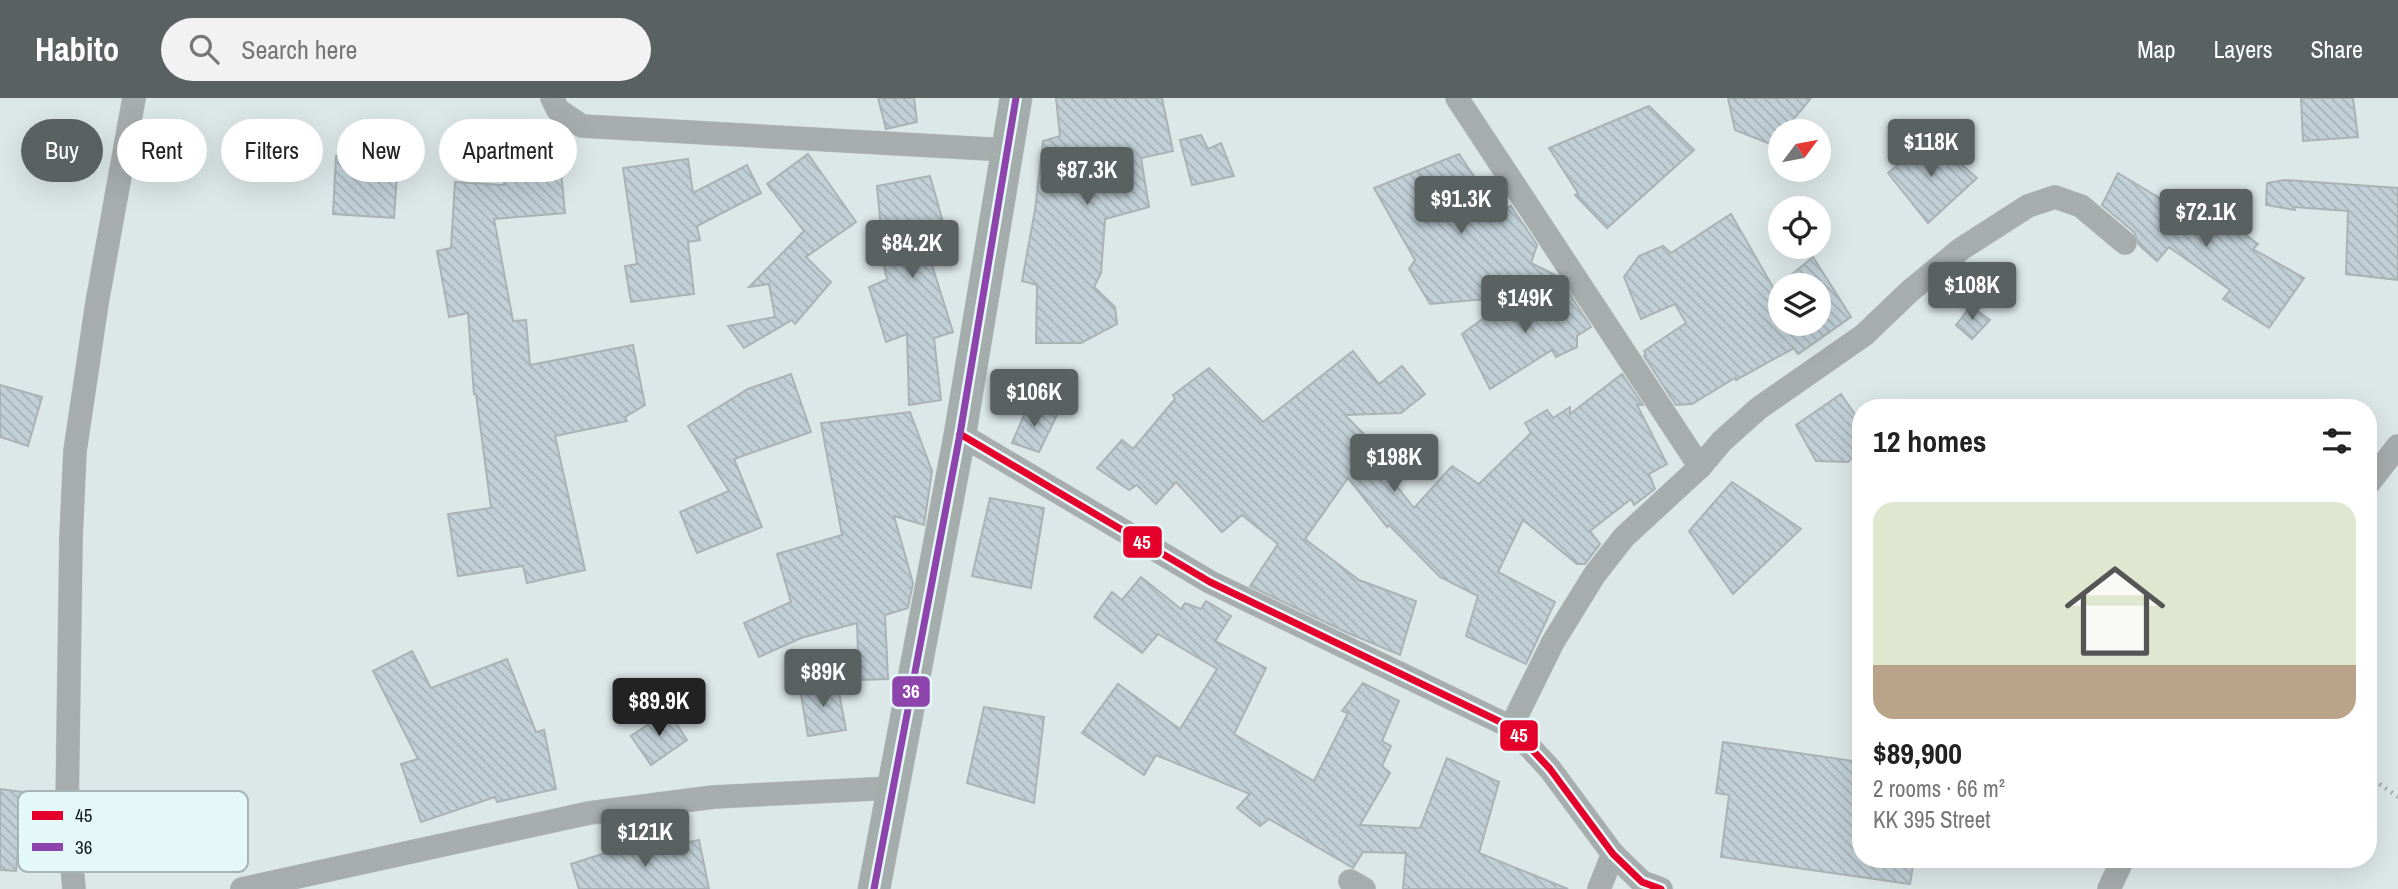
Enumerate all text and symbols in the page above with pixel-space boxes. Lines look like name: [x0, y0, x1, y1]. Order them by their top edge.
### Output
search box: [161, 18, 651, 81]
text: Habito: [35, 27, 119, 71]
icon: search: [185, 30, 223, 68]
text: Search here: [241, 32, 357, 67]
text: Map: [2137, 33, 2175, 65]
text: Layers: [2213, 33, 2272, 65]
text: Share: [2310, 33, 2363, 65]
chip: Buy: [21, 119, 103, 182]
chip: Rent: [117, 119, 207, 182]
chip: Filters: [221, 119, 323, 182]
chip: New: [337, 119, 425, 182]
chip: Apartment: [439, 119, 577, 182]
north arrow: [1768, 119, 1830, 182]
map controls: [1768, 119, 1831, 336]
pin: $118K: [1882, 120, 1980, 179]
text: $118K: [1904, 126, 1958, 157]
pin: $87.3K: [1030, 148, 1144, 207]
text: $87.3K: [1057, 154, 1117, 185]
pin: $91.3K: [1404, 176, 1518, 236]
text: $91.3K: [1431, 183, 1491, 214]
pin: $72.1K: [2149, 190, 2263, 249]
button: locate: [1768, 196, 1831, 259]
text: $72.1K: [2176, 196, 2236, 227]
pin: $84.2K: [855, 220, 969, 280]
text: $84.2K: [882, 227, 942, 258]
pin: $108K: [1923, 262, 2021, 322]
text: $108K: [1944, 269, 2000, 300]
button: layers: [1768, 273, 1831, 336]
pin: $149K: [1476, 275, 1574, 335]
text: $149K: [1497, 282, 1553, 313]
pin: $106K: [985, 370, 1083, 429]
text: $106K: [1006, 376, 1062, 407]
text: 12 homes: [1873, 421, 1987, 461]
icon: filters: [2318, 422, 2356, 460]
pin: $198K: [1345, 434, 1443, 494]
text: $198K: [1366, 441, 1422, 472]
line badge: 45: [1122, 525, 1163, 559]
text: 45: [1133, 529, 1151, 555]
icon: home: [2052, 548, 2178, 674]
pin: $89K: [782, 650, 864, 709]
text: $89K: [800, 656, 846, 687]
line badge: 36: [891, 675, 931, 708]
pin: $89.9K: [602, 678, 716, 738]
text: 36: [902, 678, 920, 704]
text: $89.9K: [629, 685, 689, 716]
line badge: 45: [1499, 719, 1539, 752]
text: 45: [1510, 722, 1528, 748]
text: $89,900: [1873, 733, 1962, 773]
text: 2 rooms · 66 m²: [1873, 773, 2005, 804]
legend: [18, 791, 248, 872]
text: 45: [75, 802, 93, 828]
text: KK 395 Street: [1873, 804, 1990, 835]
pin: $121K: [596, 810, 694, 869]
text: $121K: [617, 816, 673, 847]
text: 36: [75, 834, 92, 860]

